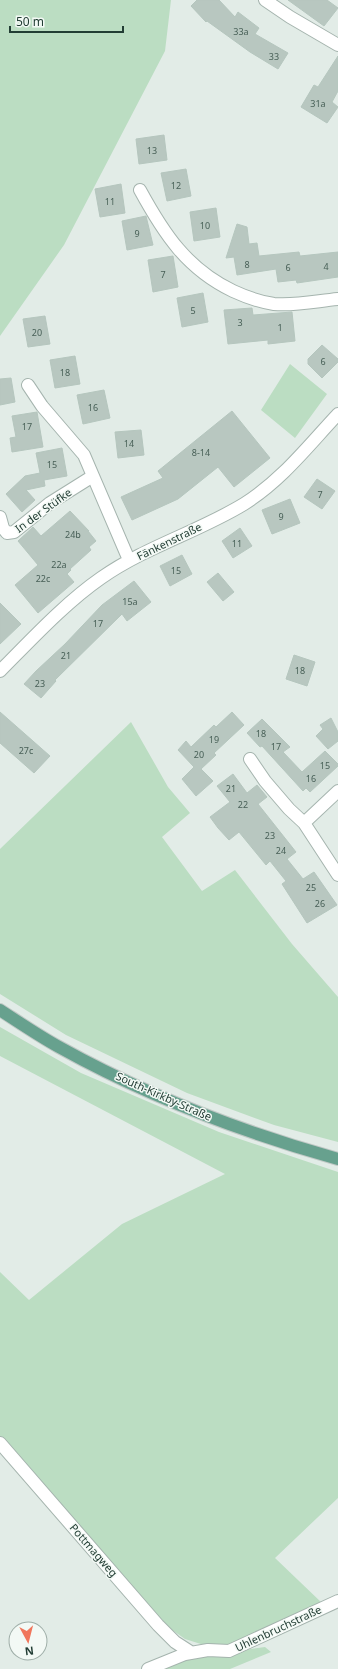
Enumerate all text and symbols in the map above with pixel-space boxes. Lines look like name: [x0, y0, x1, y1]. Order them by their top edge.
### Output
scale bar: [10, 8, 123, 34]
text: 50 m: [16, 13, 44, 30]
house number: 33a: [233, 25, 249, 38]
house number: 33: [269, 50, 279, 63]
house number: 31a: [310, 97, 326, 110]
house number: 13: [147, 144, 157, 157]
house number: 12: [171, 179, 181, 192]
house number: 11: [105, 195, 115, 208]
house number: 10: [200, 219, 210, 232]
house number: 9: [134, 227, 140, 240]
house number: 8: [244, 258, 250, 271]
house number: 4: [323, 260, 329, 273]
house number: 6: [285, 261, 291, 274]
house number: 7: [160, 268, 166, 281]
house number: 5: [190, 304, 196, 317]
house number: 3: [237, 316, 243, 329]
house number: 1: [277, 321, 283, 334]
house number: 20: [32, 326, 42, 339]
house number: 6: [320, 355, 326, 368]
house number: 18: [60, 366, 70, 379]
house number: 16: [88, 401, 98, 414]
house number: 17: [22, 420, 32, 433]
house number: 14: [124, 437, 134, 450]
house number: 8-14: [192, 446, 210, 459]
house number: 15: [47, 458, 57, 471]
street label: In der Stüfke: [12, 484, 74, 536]
house number: 7: [317, 488, 323, 501]
house number: 9: [278, 510, 284, 523]
street label: Fänkenstraße: [134, 519, 204, 563]
house number: 24b: [65, 528, 81, 541]
house number: 11: [232, 537, 242, 550]
house number: 22a: [51, 558, 67, 571]
house number: 15: [171, 564, 181, 577]
house number: 22c: [36, 572, 51, 585]
house number: 15a: [122, 595, 138, 608]
house number: 17: [93, 617, 103, 630]
house number: 21: [61, 649, 71, 662]
house number: 18: [295, 664, 305, 677]
house number: 23: [35, 677, 45, 690]
house number: 18: [256, 727, 266, 740]
house number: 19: [209, 733, 219, 746]
house number: 17: [271, 740, 281, 753]
house number: 27c: [19, 744, 34, 757]
house number: 20: [194, 748, 204, 761]
house number: 15: [320, 759, 330, 772]
house number: 16: [306, 772, 316, 785]
house number: 21: [226, 782, 236, 795]
house number: 22: [238, 798, 248, 811]
house number: 23: [265, 829, 275, 842]
house number: 24: [276, 844, 286, 857]
house number: 25: [306, 881, 316, 894]
house number: 26: [315, 897, 325, 910]
street label: South-Kirkby-Straße: [114, 1068, 214, 1124]
street label: Pottmagweg: [67, 1520, 121, 1580]
street label: Uhlenbruchstraße: [232, 1601, 324, 1655]
north arrow: [8, 1621, 48, 1661]
text: N: [24, 1643, 35, 1659]

